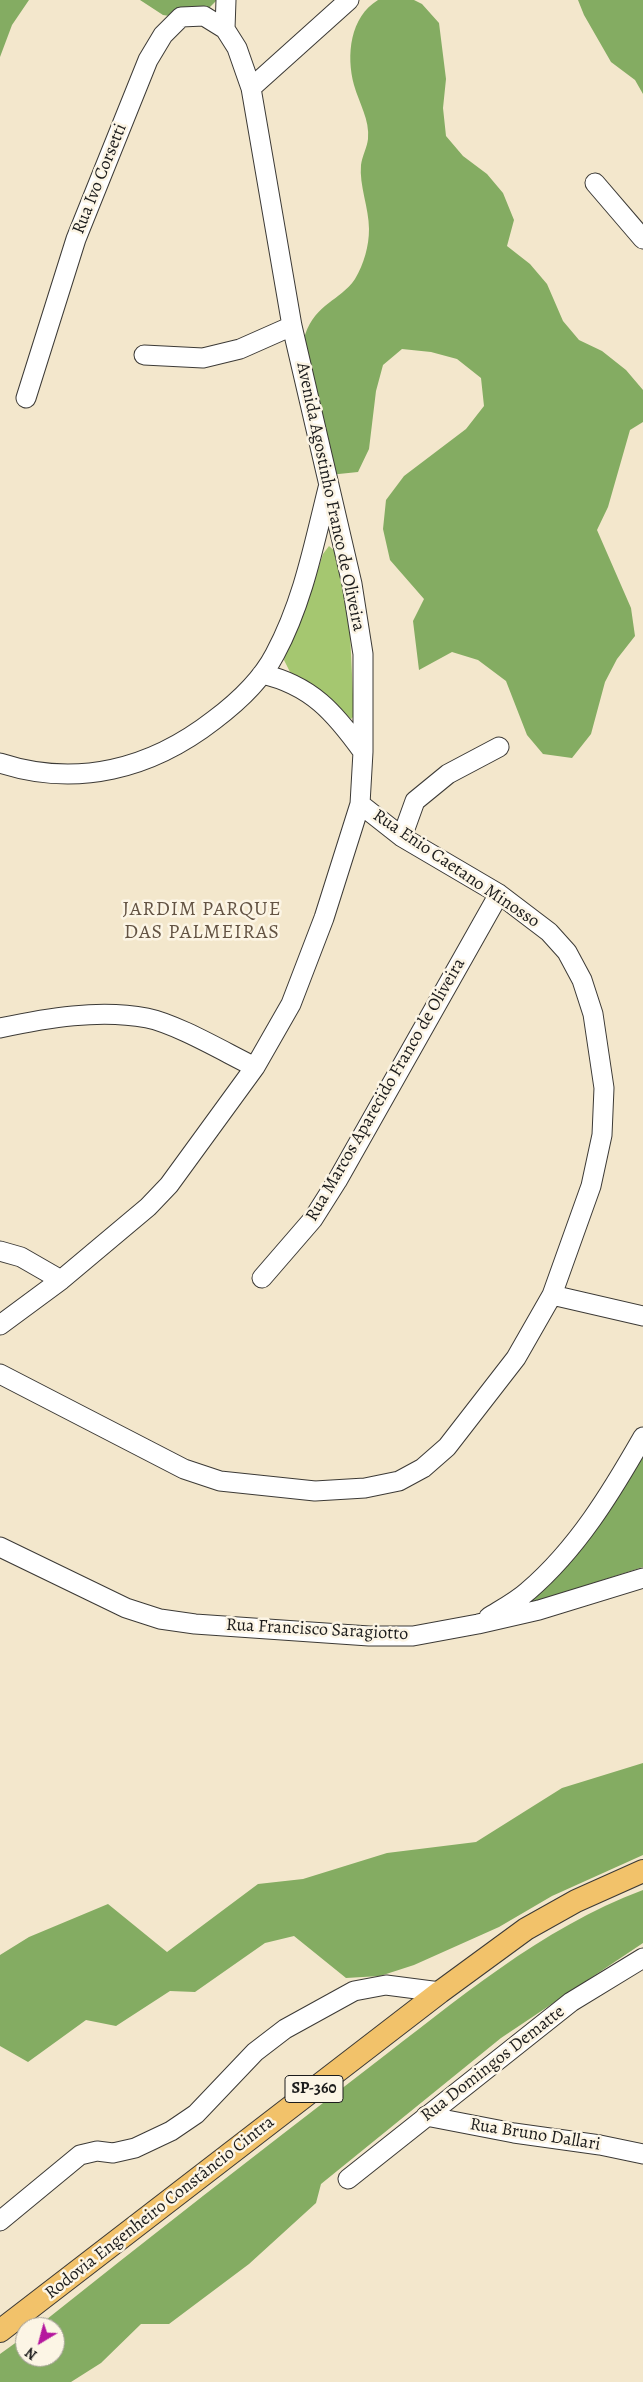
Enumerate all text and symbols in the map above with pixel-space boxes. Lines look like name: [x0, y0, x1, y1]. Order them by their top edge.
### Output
street label: Rua Ivo Corsetti: [68, 121, 132, 237]
street label: Avenida Agostinho Franco de Oliveira: [291, 361, 369, 633]
street label: Rua Enio Caetano Minosso: [368, 805, 544, 933]
district label: JARDIM PARQUE DAS PALMEIRAS: [121, 898, 283, 945]
street label: Rua Marcos Aparecido Franco de Oliveira: [302, 955, 470, 1225]
street label: Rua Francisco Saragiotto: [225, 1614, 409, 1646]
street label: Rua Domingos Dematte: [417, 2001, 569, 2127]
road number: SP-360: [285, 2076, 343, 2102]
street label: Rodovia Engenheiro Constâncio Cintra: [41, 2112, 279, 2304]
street label: Rua Bruno Dallari: [468, 2114, 602, 2156]
north arrow: [15, 2317, 65, 2367]
text: N: [21, 2343, 41, 2364]

